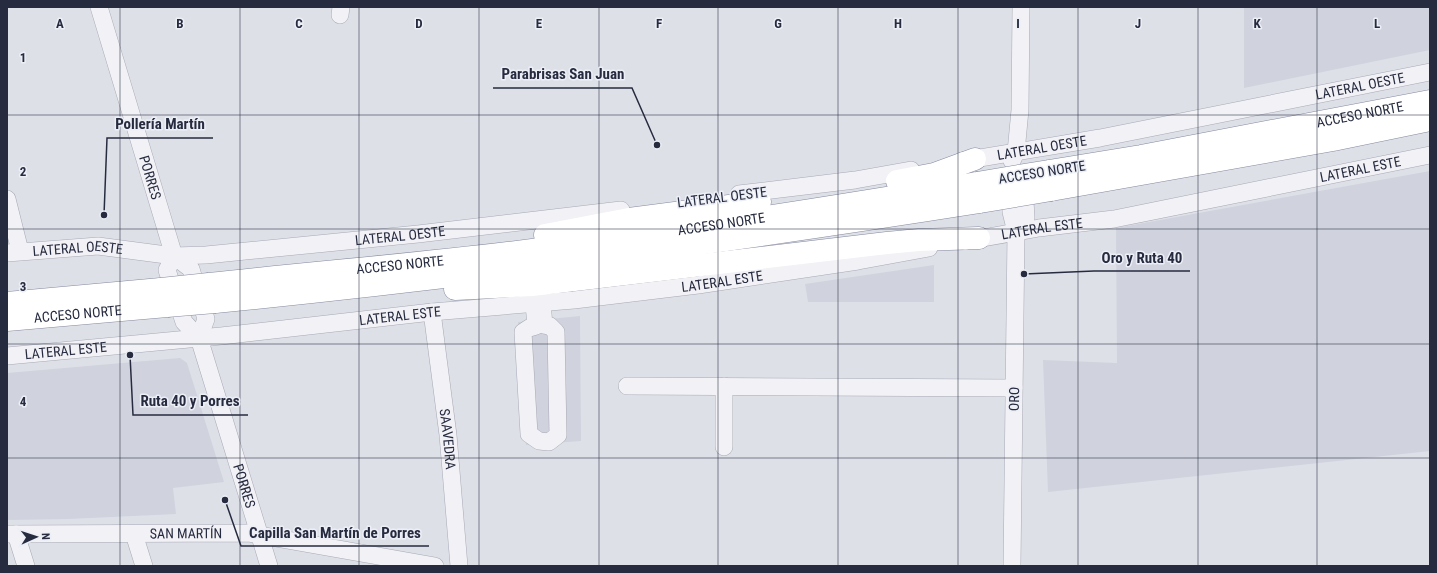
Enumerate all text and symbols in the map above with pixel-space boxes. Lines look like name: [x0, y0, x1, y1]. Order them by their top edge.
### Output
text: A: [56, 16, 64, 31]
text: B: [176, 16, 184, 31]
text: C: [295, 16, 303, 31]
text: D: [415, 16, 423, 31]
text: E: [536, 16, 543, 31]
text: F: [656, 16, 662, 31]
text: G: [774, 16, 782, 31]
text: H: [894, 16, 902, 31]
text: I: [1016, 16, 1020, 31]
text: J: [1135, 16, 1141, 31]
text: K: [1253, 16, 1261, 31]
text: L: [1374, 16, 1380, 31]
text: 1: [20, 50, 26, 65]
callout: Parabrisas San Juan: [493, 61, 632, 88]
text: Parabrisas San Juan: [502, 65, 624, 83]
street label: LATERAL OESTE: [1314, 69, 1406, 103]
street label: ACCESO NORTE: [1315, 98, 1405, 130]
callout: Pollería Martín: [107, 111, 213, 138]
text: Pollería Martín: [115, 115, 205, 133]
street label: LATERAL OESTE: [996, 132, 1088, 163]
street label: PORRES: [136, 153, 165, 201]
street label: LATERAL ESTE: [1318, 153, 1402, 185]
street label: ACCESO NORTE: [997, 157, 1087, 187]
text: 2: [20, 164, 27, 179]
street label: LATERAL OESTE: [676, 184, 768, 210]
street label: ACCESO NORTE: [677, 209, 766, 238]
street label: LATERAL ESTE: [1000, 215, 1084, 243]
street label: LATERAL OESTE: [354, 223, 446, 248]
street label: LATERAL OESTE: [32, 238, 124, 259]
callout: Oro y Ruta 40: [1094, 244, 1190, 271]
text: Oro y Ruta 40: [1102, 249, 1182, 267]
street label: ACCESO NORTE: [355, 252, 445, 277]
street label: LATERAL ESTE: [680, 267, 764, 295]
text: 3: [20, 279, 26, 294]
street label: ACCESO NORTE: [33, 302, 122, 326]
street label: LATERAL ESTE: [358, 303, 441, 328]
street label: LATERAL ESTE: [24, 339, 107, 362]
street label: ORO: [1006, 387, 1022, 411]
callout: Ruta 40 y Porres: [133, 388, 248, 415]
text: Ruta 40 y Porres: [140, 392, 240, 410]
text: 4: [20, 394, 27, 409]
street label: SAAVEDRA: [437, 408, 459, 470]
street label: PORRES: [230, 462, 259, 510]
north arrow: [16, 517, 56, 557]
callout: Capilla San Martín de Porres: [241, 519, 429, 546]
street label: SAN MARTÍN: [150, 524, 222, 541]
text: Capilla San Martín de Porres: [249, 524, 421, 542]
text: N: [39, 533, 52, 540]

